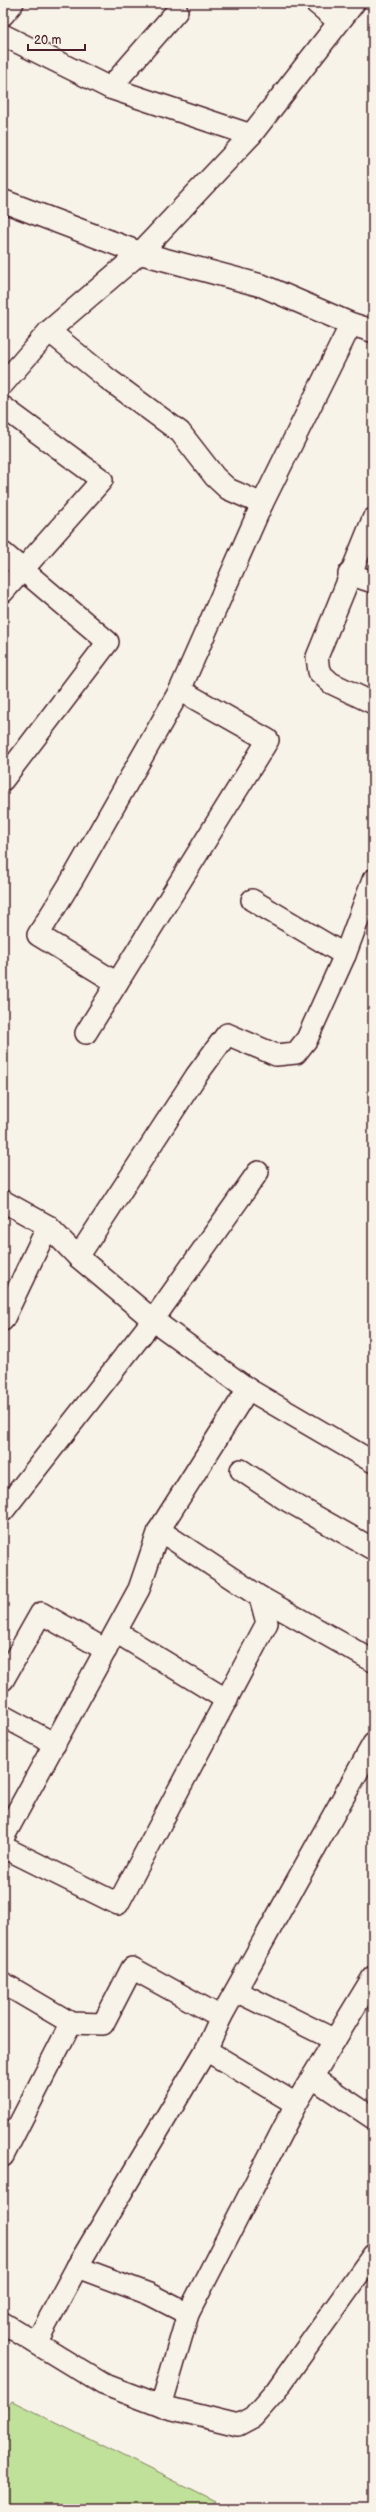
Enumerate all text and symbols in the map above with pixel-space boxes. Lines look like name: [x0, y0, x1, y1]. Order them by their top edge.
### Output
scale bar: [28, 26, 85, 52]
text: 20 m: [34, 33, 61, 48]

